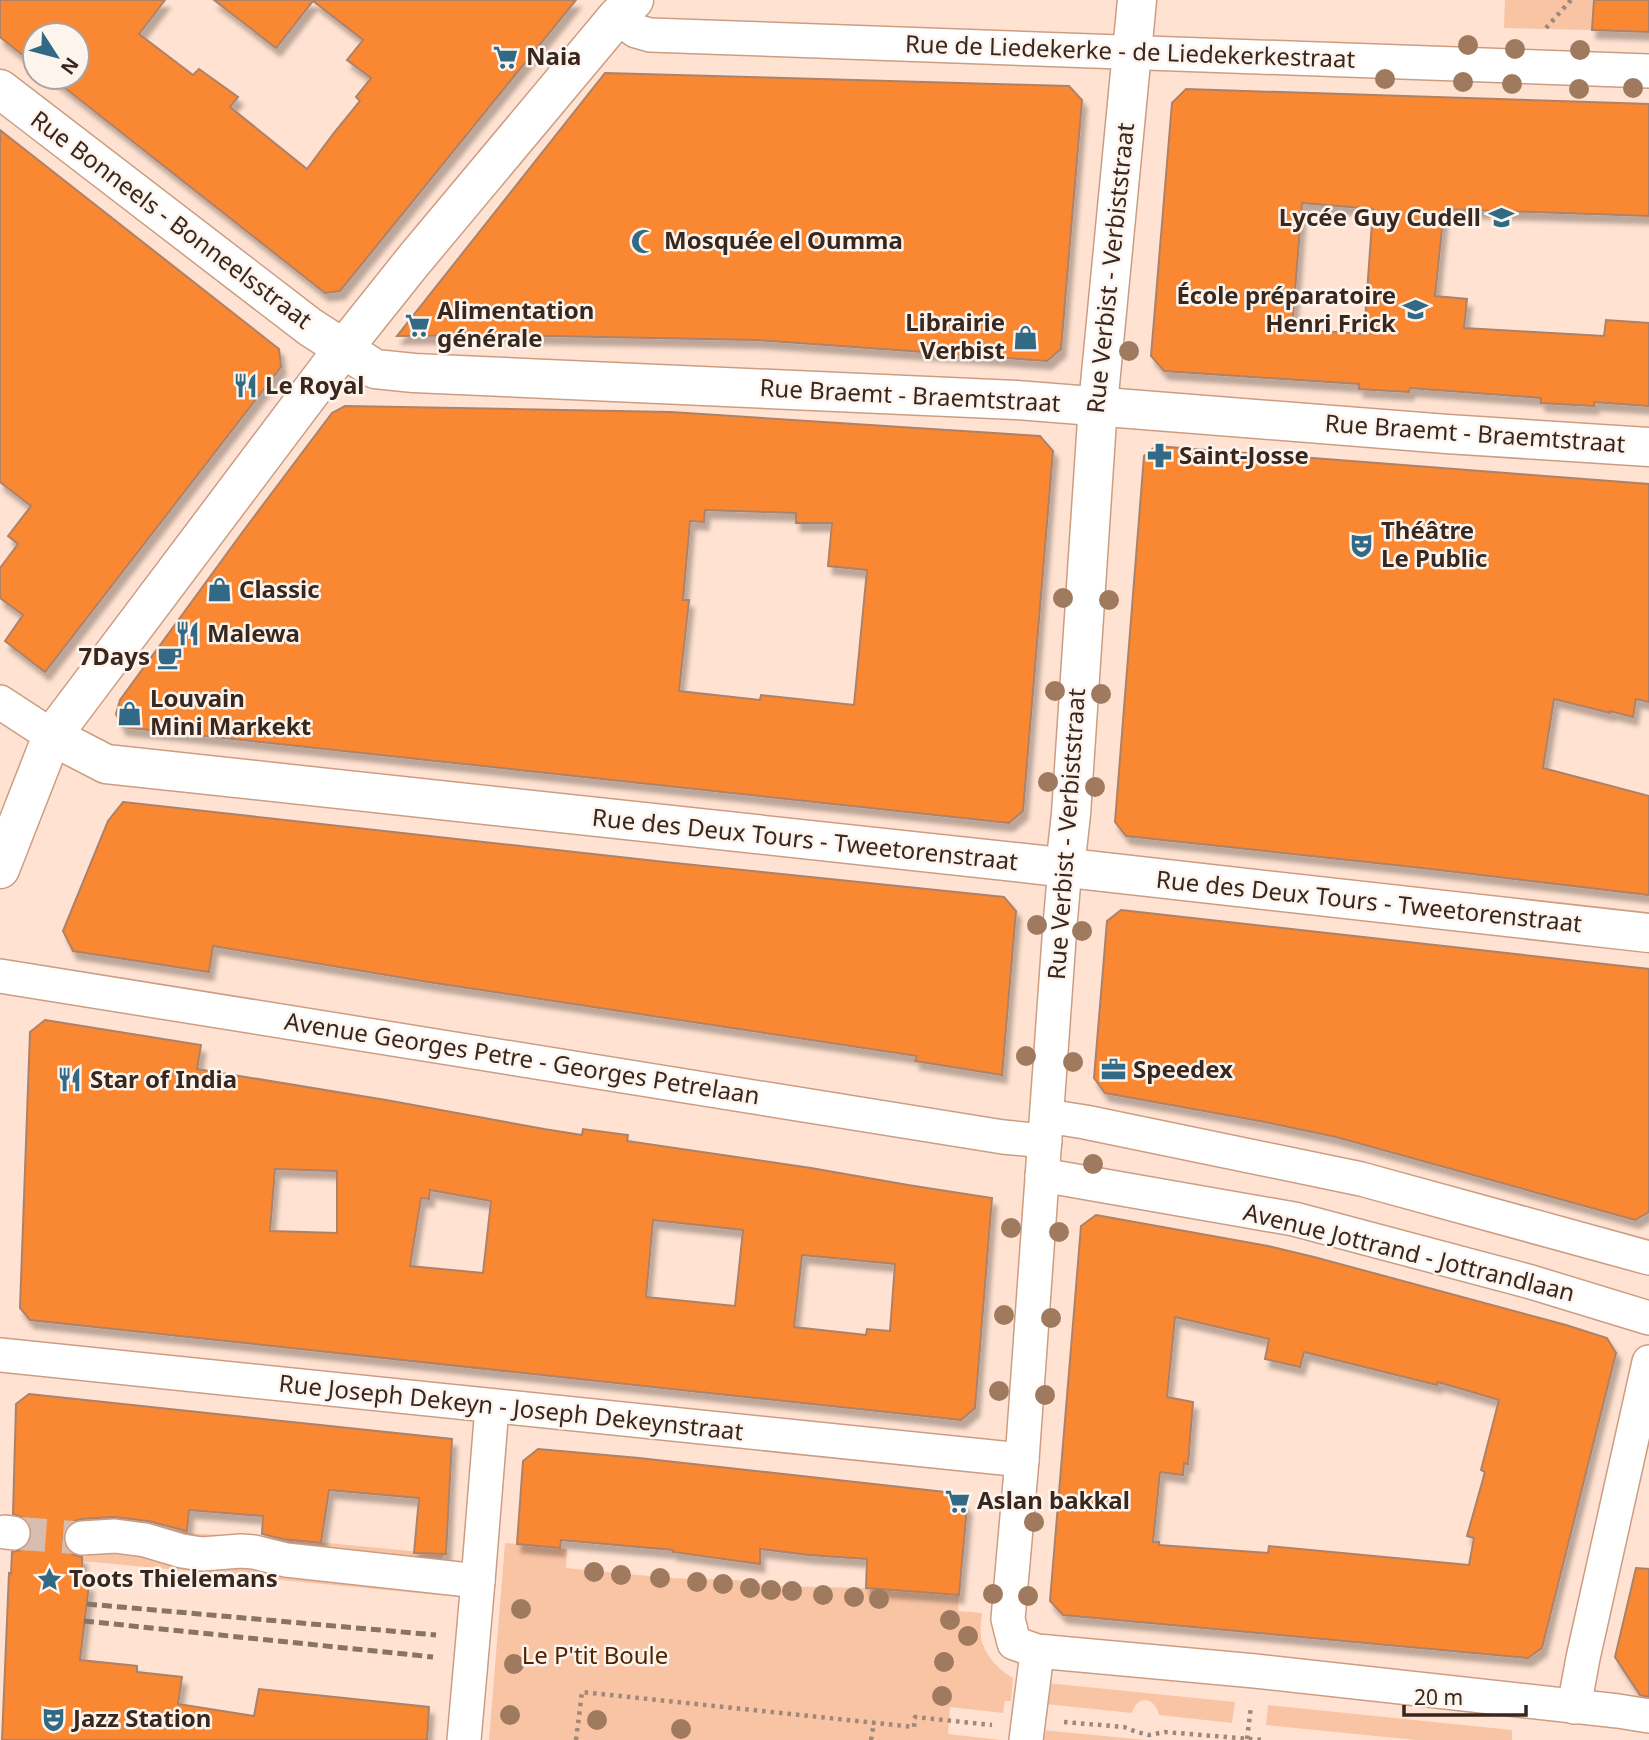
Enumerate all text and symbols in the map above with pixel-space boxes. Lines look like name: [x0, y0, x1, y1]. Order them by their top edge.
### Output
north arrow: [21, 21, 91, 91]
street label: Rue de Liedekerke - de Liedekerkestraat: [904, 26, 1356, 75]
place label: Naia: [526, 39, 581, 72]
supermarket icon: Naia: [492, 43, 520, 71]
text: N: [55, 52, 85, 80]
street label: Rue Bonneels - Bonneelsstraat: [25, 102, 319, 336]
street label: Rue Verbist - Verbiststraat: [1078, 121, 1141, 415]
place label: Lycée Guy Cudell: [1279, 200, 1481, 233]
school or university icon: Lycée Guy Cudell: [1487, 204, 1515, 232]
place label: Mosquée el Oumma: [664, 223, 903, 256]
mosque icon: Mosquée el Oumma: [630, 227, 658, 255]
place label: École préparatoire Henri Frick: [1176, 278, 1396, 339]
place label: Alimentation générale: [437, 293, 594, 354]
school or university icon: École préparatoire Henri Frick: [1402, 296, 1430, 324]
place label: Librairie Verbist: [905, 305, 1005, 366]
supermarket icon: Alimentation générale: [403, 311, 431, 339]
shop icon: Librairie Verbist: [1011, 323, 1039, 351]
place label: Le Royal: [265, 368, 364, 401]
street label: Rue Braemt - Braemtstraat: [759, 370, 1062, 419]
restaurant icon: Le Royal: [231, 372, 259, 400]
street label: Rue Braemt - Braemtstraat: [1324, 406, 1627, 459]
place label: Saint-Josse: [1179, 438, 1309, 471]
pharmacy icon: Saint-Josse: [1145, 442, 1173, 470]
place label: Théâtre Le Public: [1381, 513, 1487, 574]
theatre icon: Théâtre Le Public: [1347, 531, 1375, 559]
place label: Classic: [239, 572, 320, 605]
shop icon: Classic: [205, 576, 233, 604]
place label: Malewa: [207, 616, 300, 649]
restaurant icon: Malewa: [173, 620, 201, 648]
place label: 7Days: [79, 639, 150, 672]
cafe icon: 7Days: [156, 643, 184, 671]
place label: Louvain Mini Markekt: [150, 681, 311, 742]
street label: Rue Verbist - Verbiststraat: [1039, 687, 1092, 981]
shop icon: Louvain Mini Markekt: [116, 699, 144, 727]
street label: Rue des Deux Tours - Tweetorenstraat: [591, 800, 1020, 877]
street label: Rue des Deux Tours - Tweetorenstraat: [1155, 862, 1584, 939]
street label: Avenue Georges Petre - Georges Petrelaan: [282, 1004, 762, 1111]
place label: Speedex: [1133, 1052, 1233, 1085]
office icon: Speedex: [1099, 1056, 1127, 1084]
place label: Star of India: [90, 1062, 237, 1095]
restaurant icon: Star of India: [56, 1066, 84, 1094]
street label: Avenue Jottrand - Jottrandlaan: [1240, 1194, 1579, 1309]
street label: Rue Joseph Dekeyn - Joseph Dekeynstraat: [277, 1366, 745, 1447]
place label: Aslan bakkal: [977, 1483, 1130, 1516]
supermarket icon: Aslan bakkal: [943, 1487, 971, 1515]
place label: Toots Thielemans: [69, 1561, 278, 1594]
place icon: Toots Thielemans: [35, 1565, 63, 1593]
park label: Le P'tit Boule: [522, 1638, 668, 1671]
scale bar: [1404, 1674, 1526, 1718]
text: 20 m: [1414, 1683, 1463, 1711]
place label: Jazz Station: [71, 1701, 211, 1734]
theatre icon: Jazz Station: [39, 1705, 67, 1733]

